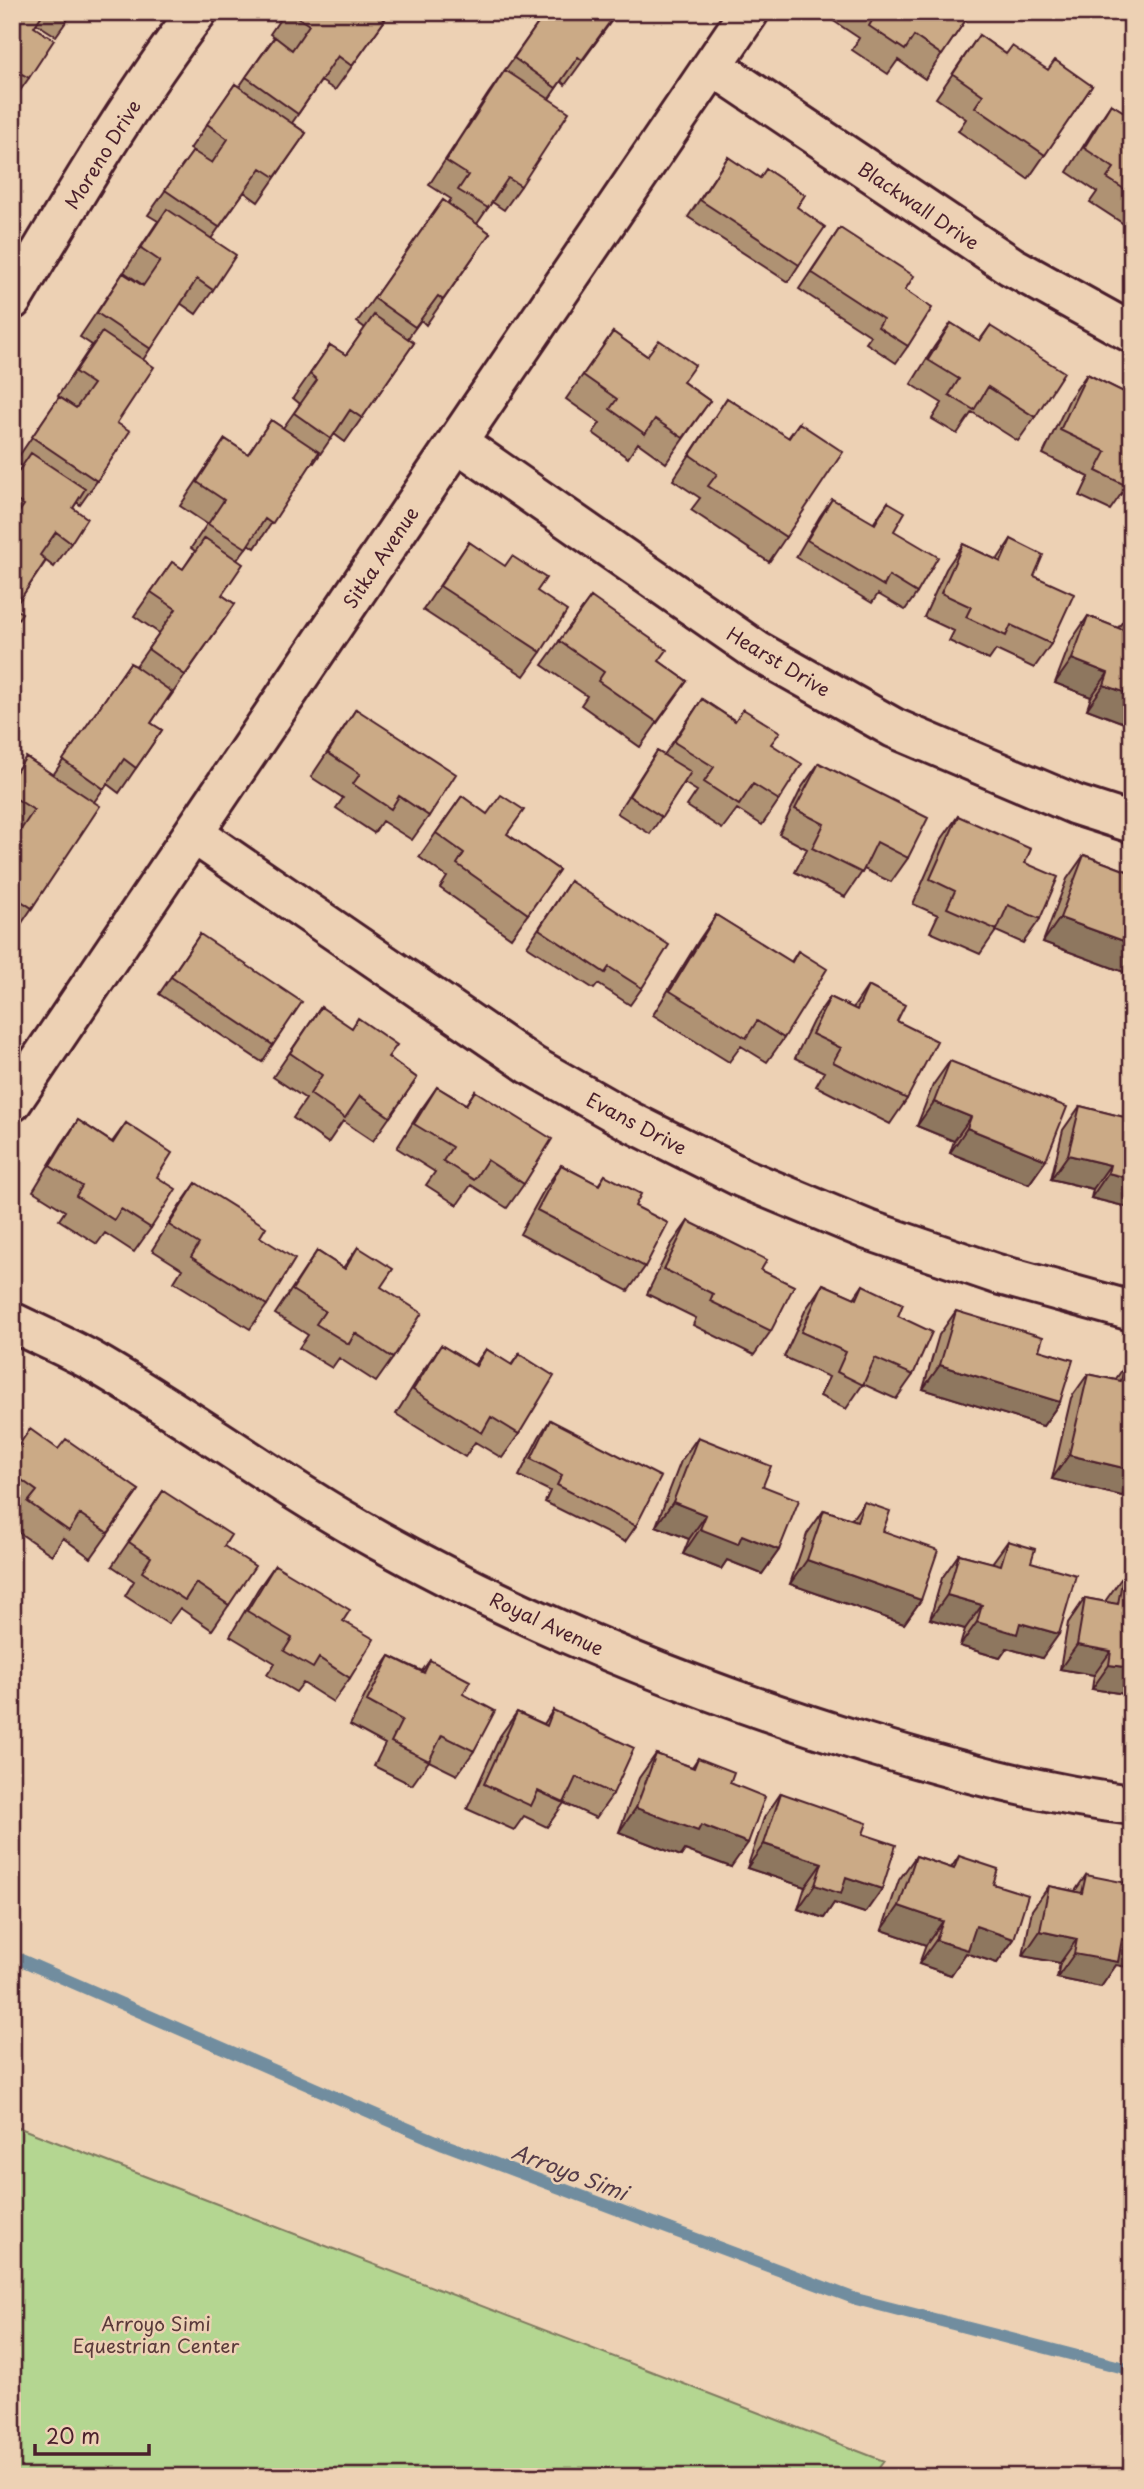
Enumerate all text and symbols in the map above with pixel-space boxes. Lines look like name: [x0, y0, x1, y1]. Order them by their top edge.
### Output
street label: Moreno Drive: [57, 94, 147, 214]
street label: Blackwall Drive: [853, 154, 985, 256]
street label: Sitka Avenue: [335, 500, 425, 614]
street label: Hearst Drive: [722, 619, 836, 703]
street label: Evans Drive: [582, 1085, 692, 1161]
street label: Royal Avenue: [485, 1584, 609, 1662]
water label: Arroyo Simi: [508, 2134, 635, 2209]
park label: Arroyo Simi Equestrian Center: [73, 2309, 239, 2359]
scale bar: [35, 2412, 149, 2456]
text: 20 m: [46, 2419, 100, 2451]

